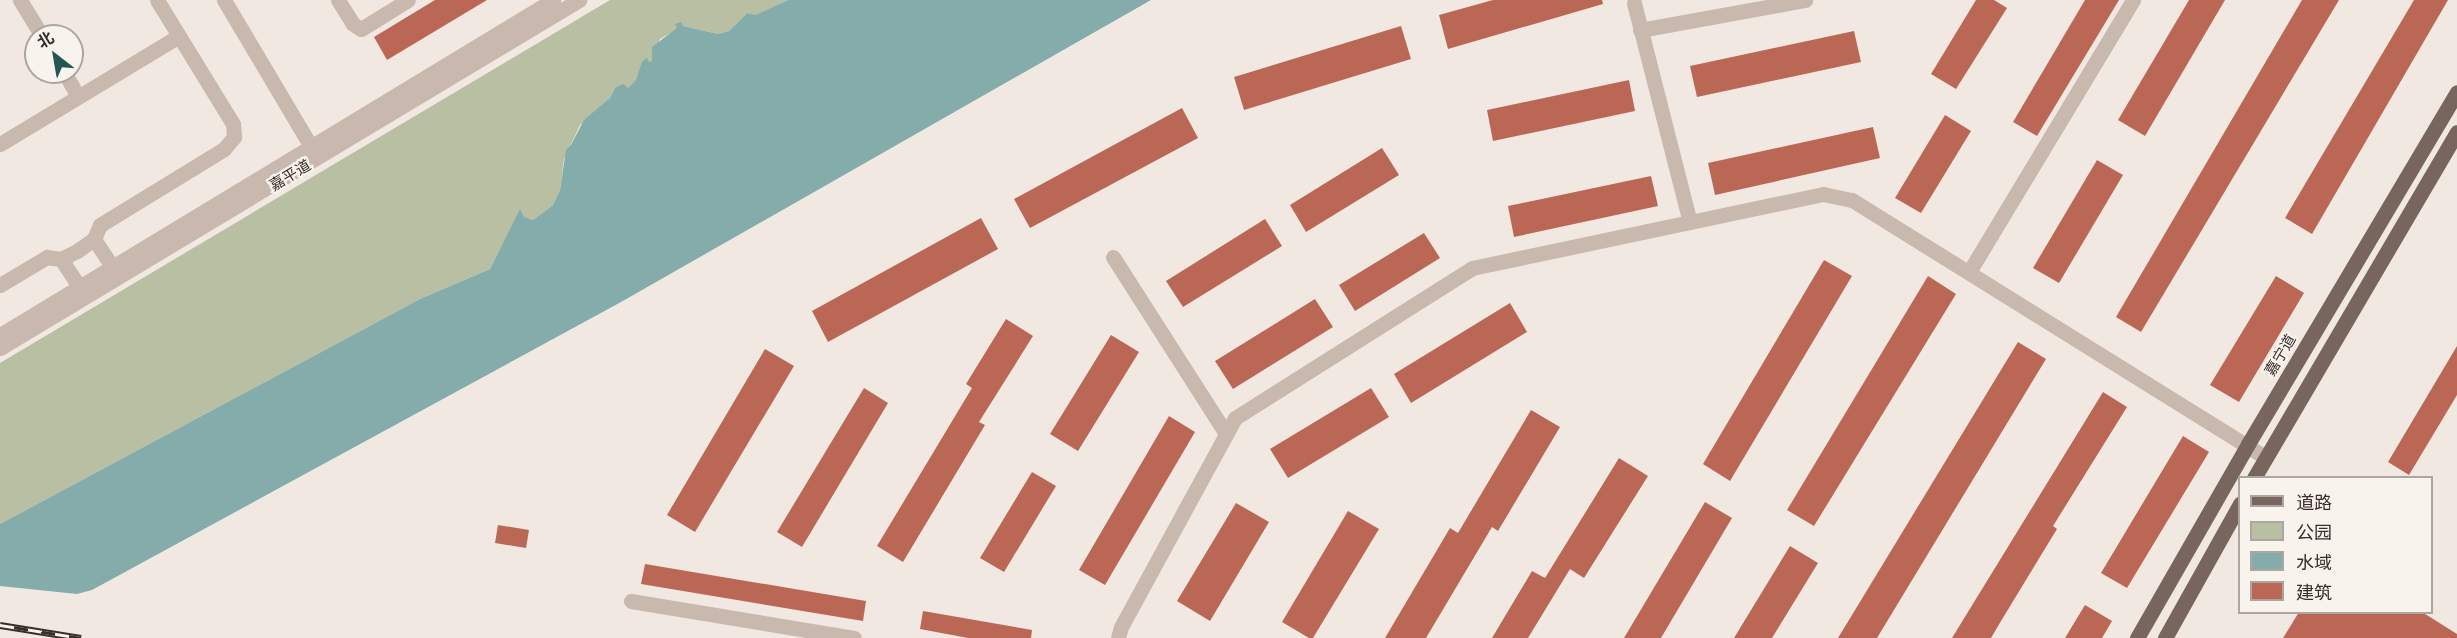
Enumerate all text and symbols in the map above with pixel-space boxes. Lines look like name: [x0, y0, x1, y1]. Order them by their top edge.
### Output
north arrow: [24, 24, 84, 84]
text: 北: [34, 28, 57, 51]
street label: 嘉平道: [266, 156, 314, 194]
street label: 嘉宁道: [2261, 331, 2299, 379]
legend: [2238, 476, 2433, 614]
text: 道路: [2296, 493, 2332, 513]
text: 公园: [2296, 523, 2332, 543]
text: 水域: [2296, 553, 2332, 573]
text: 建筑: [2296, 583, 2332, 603]

